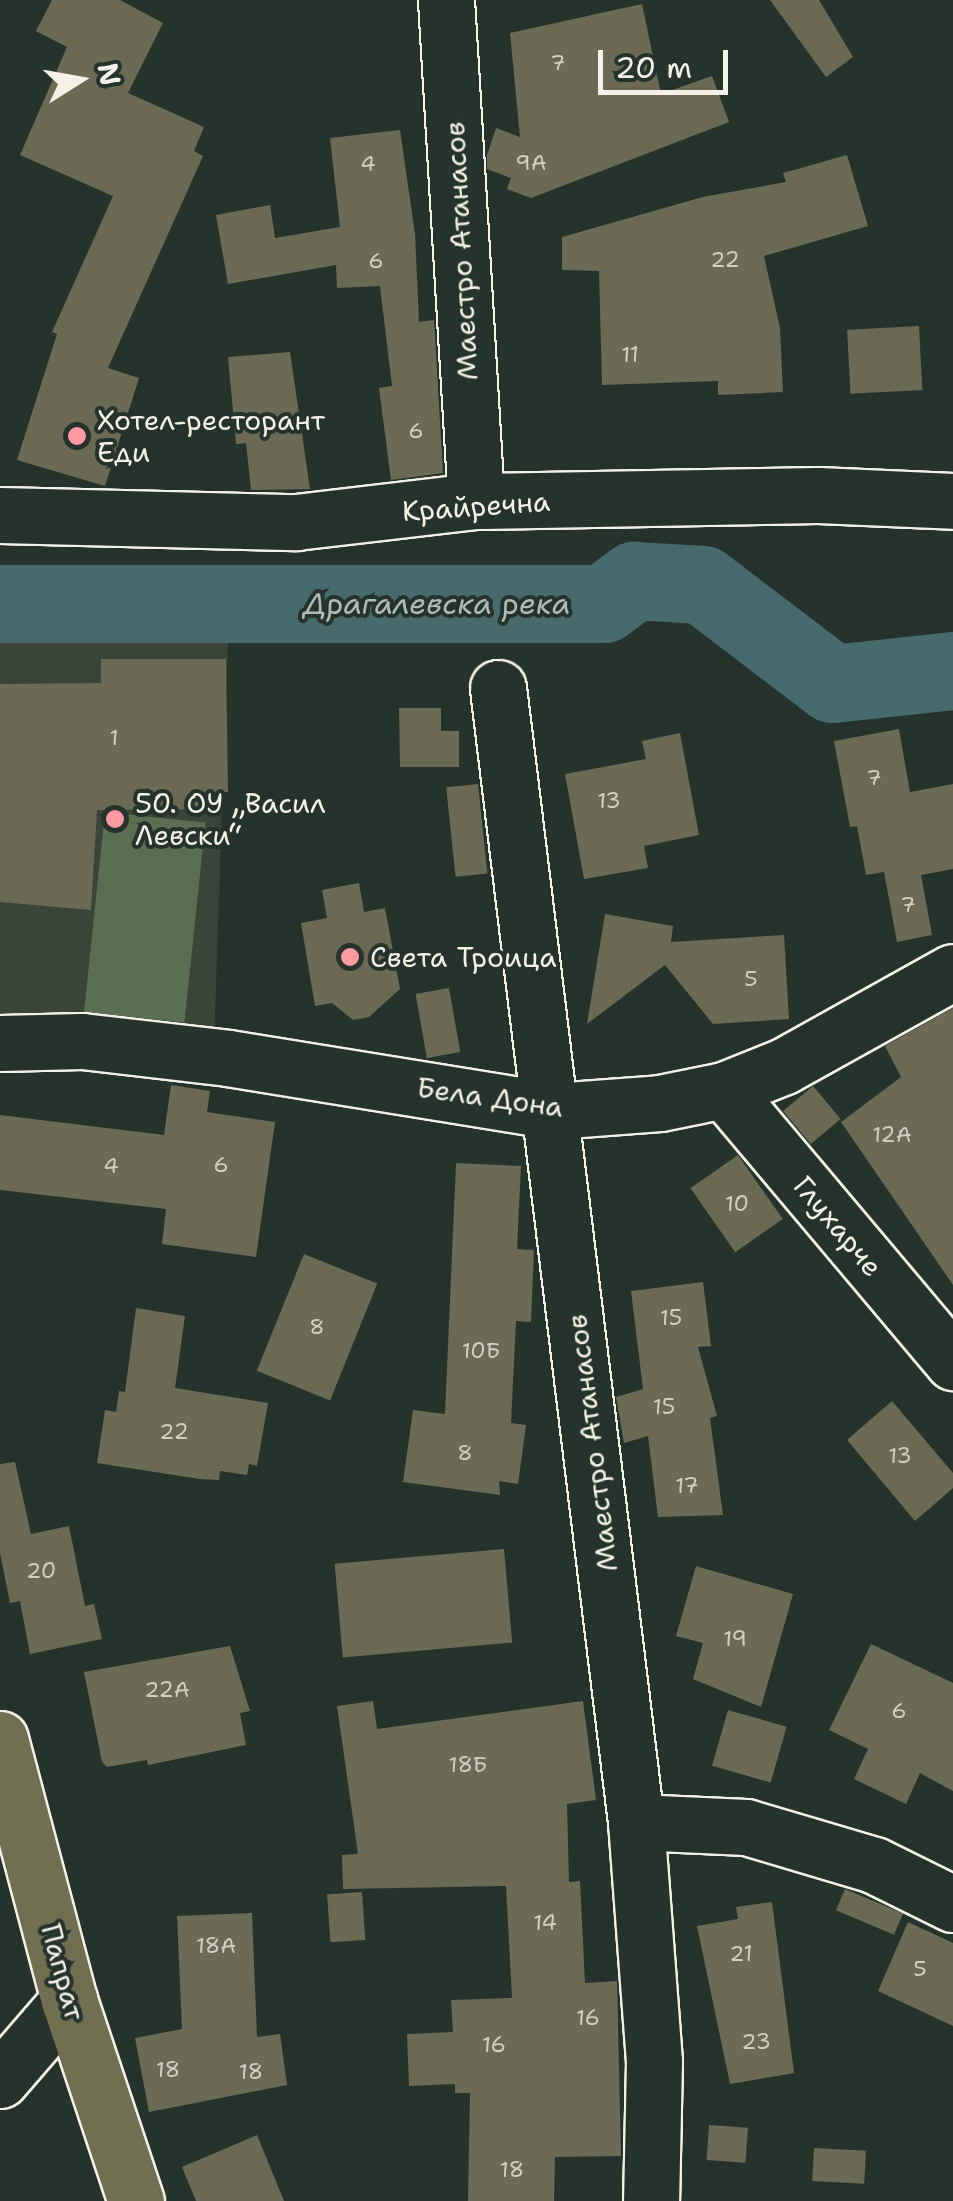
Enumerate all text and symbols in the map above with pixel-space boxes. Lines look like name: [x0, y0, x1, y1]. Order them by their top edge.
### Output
north arrow: [30, 30, 130, 130]
scale bar: [603, 30, 733, 92]
text: 20 m: [615, 47, 692, 88]
house number: 7: [550, 50, 566, 76]
text: N: [89, 60, 130, 89]
street label: Маестро Атанасов: [437, 121, 485, 381]
house number: 9А: [515, 150, 547, 176]
house number: 4: [360, 151, 376, 177]
house number: 22: [710, 247, 740, 273]
house number: 6: [368, 248, 384, 274]
house number: 11: [621, 342, 639, 368]
place label: Хотел-ресторант Еди: [97, 403, 325, 469]
house number: 6: [408, 418, 424, 444]
marker: Хотел-ресторант Еди: [66, 425, 88, 447]
street label: Крайречна: [401, 484, 551, 528]
water label: Драгалевска река: [304, 586, 570, 622]
house number: 1: [109, 725, 119, 751]
house number: 7: [866, 765, 882, 791]
place label: 50. ОУ „Васил Левски“: [135, 786, 326, 852]
house number: 13: [597, 788, 621, 814]
marker: 50. ОУ „Васил Левски“: [104, 808, 126, 830]
house number: 7: [900, 892, 916, 918]
place label: Света Троица: [370, 940, 557, 974]
marker: Света Троица: [339, 946, 361, 968]
house number: 5: [744, 966, 758, 992]
street label: Бела Дона: [415, 1070, 565, 1124]
house number: 12А: [872, 1122, 912, 1148]
house number: 6: [213, 1152, 229, 1178]
house number: 4: [103, 1153, 119, 1179]
street label: Глухарче: [786, 1169, 890, 1283]
house number: 10: [725, 1191, 749, 1217]
house number: 15: [660, 1305, 682, 1331]
street label: Маестро Атанасов: [560, 1312, 624, 1574]
house number: 8: [309, 1314, 325, 1340]
house number: 10Б: [462, 1338, 500, 1364]
house number: 15: [653, 1394, 675, 1420]
house number: 22: [159, 1419, 189, 1445]
house number: 8: [457, 1440, 473, 1466]
house number: 13: [888, 1443, 912, 1469]
house number: 17: [675, 1473, 699, 1499]
house number: 20: [26, 1558, 56, 1584]
house number: 19: [723, 1626, 747, 1652]
house number: 22А: [144, 1677, 190, 1703]
house number: 6: [891, 1698, 907, 1724]
house number: 18Б: [449, 1752, 487, 1778]
house number: 14: [533, 1910, 557, 1936]
street label: Папрат: [34, 1920, 92, 2024]
house number: 18А: [196, 1933, 236, 1959]
house number: 21: [729, 1941, 753, 1967]
house number: 5: [913, 1956, 927, 1982]
house number: 16: [576, 2005, 600, 2031]
house number: 23: [741, 2029, 771, 2055]
house number: 16: [482, 2032, 506, 2058]
house number: 18: [156, 2057, 180, 2083]
house number: 18: [239, 2059, 263, 2085]
house number: 18: [500, 2157, 524, 2183]

